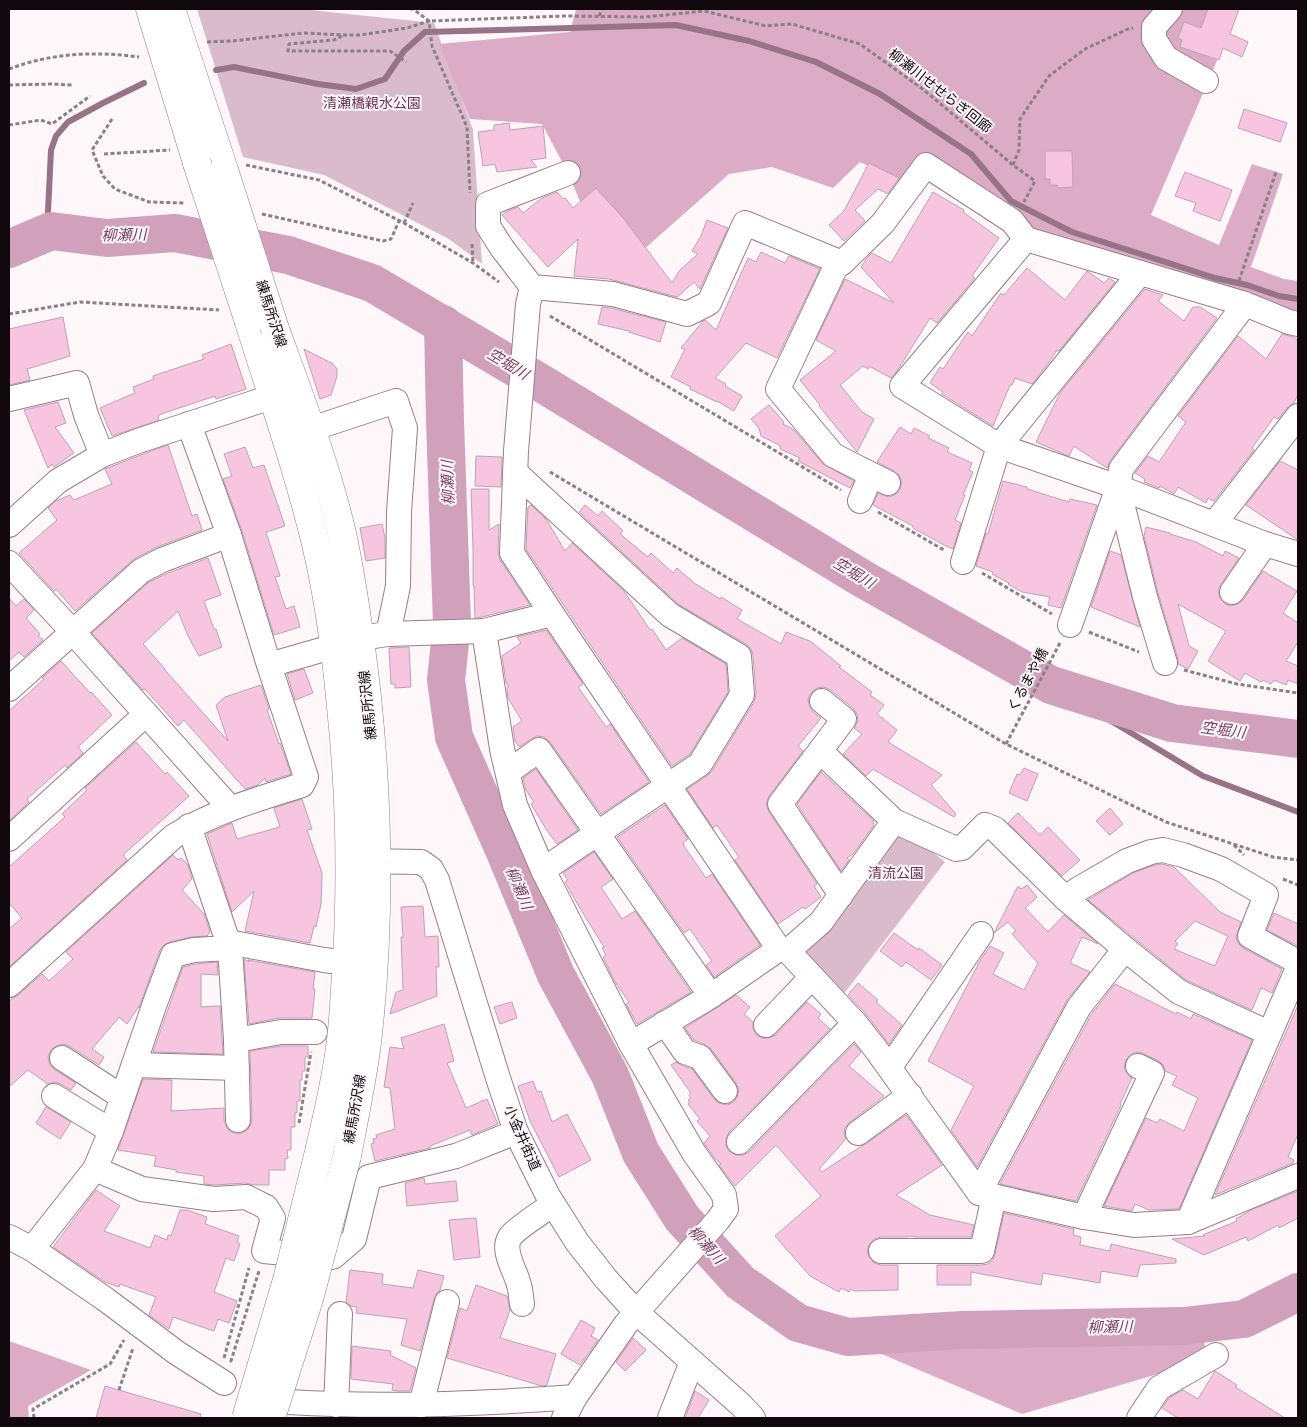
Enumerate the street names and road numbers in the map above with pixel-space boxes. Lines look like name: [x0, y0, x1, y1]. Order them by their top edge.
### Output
street label: 柳瀬川せせらぎ回廊: [885, 46, 995, 136]
street label: 練馬所沢線: [252, 278, 290, 350]
street label: くるまや橋: [1004, 645, 1052, 715]
street label: 練馬所沢線: [356, 669, 380, 741]
street label: 練馬所沢線: [341, 1073, 369, 1145]
street label: 小金井街道: [500, 1103, 544, 1173]

